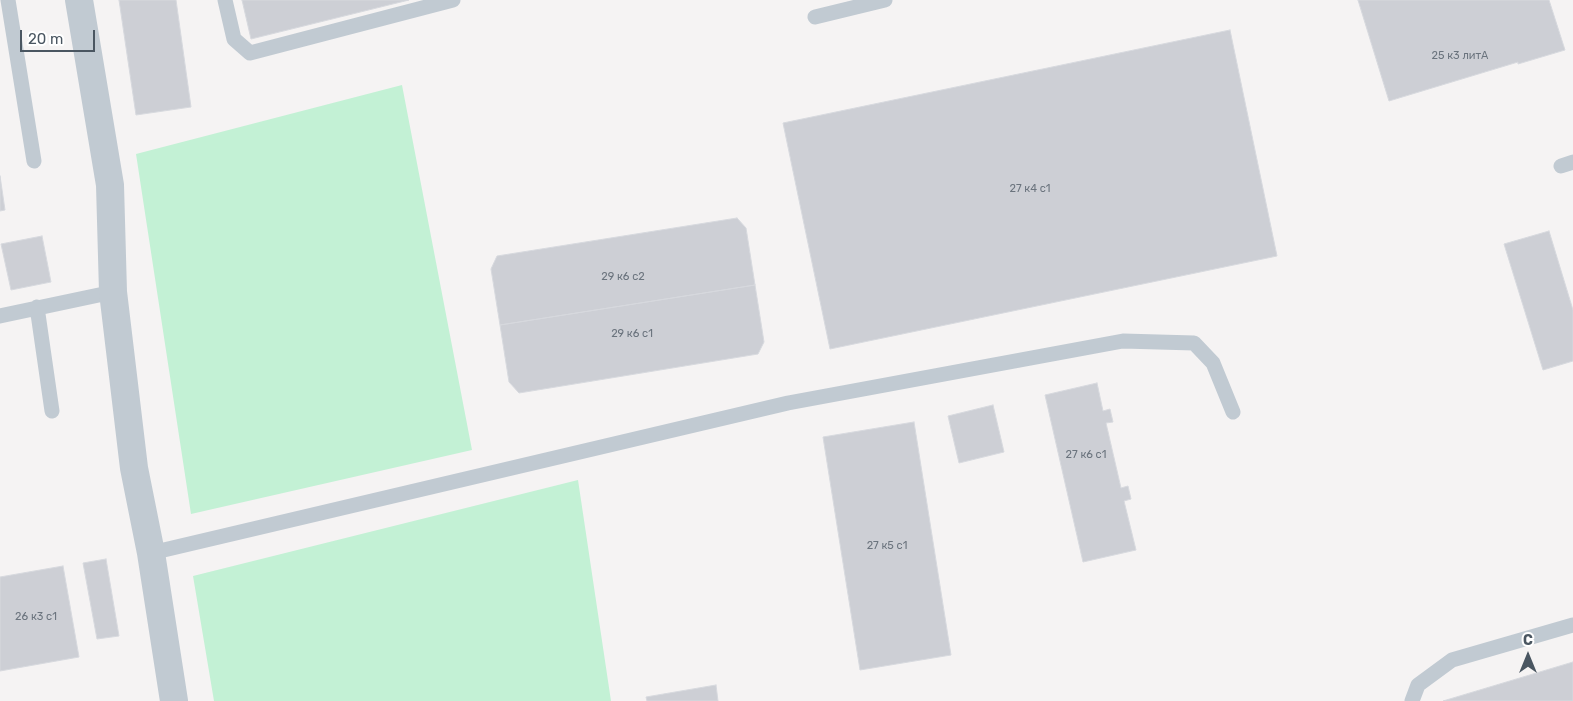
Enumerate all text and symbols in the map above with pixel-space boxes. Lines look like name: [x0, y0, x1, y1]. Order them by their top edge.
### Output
scale bar: [22, 20, 98, 52]
text: 20 m: [28, 30, 63, 48]
house number: 25 к3 литА: [1432, 49, 1488, 63]
house number: 27 к4 с1: [1010, 182, 1050, 196]
house number: 29 к6 с2: [601, 270, 645, 284]
house number: 29 к6 с1: [611, 327, 653, 341]
house number: 27 к6 с1: [1066, 448, 1106, 462]
house number: 27 к5 с1: [867, 539, 907, 553]
house number: 26 к3 с1: [15, 610, 57, 624]
north arrow: [1503, 631, 1553, 681]
text: С: [1523, 632, 1533, 649]

